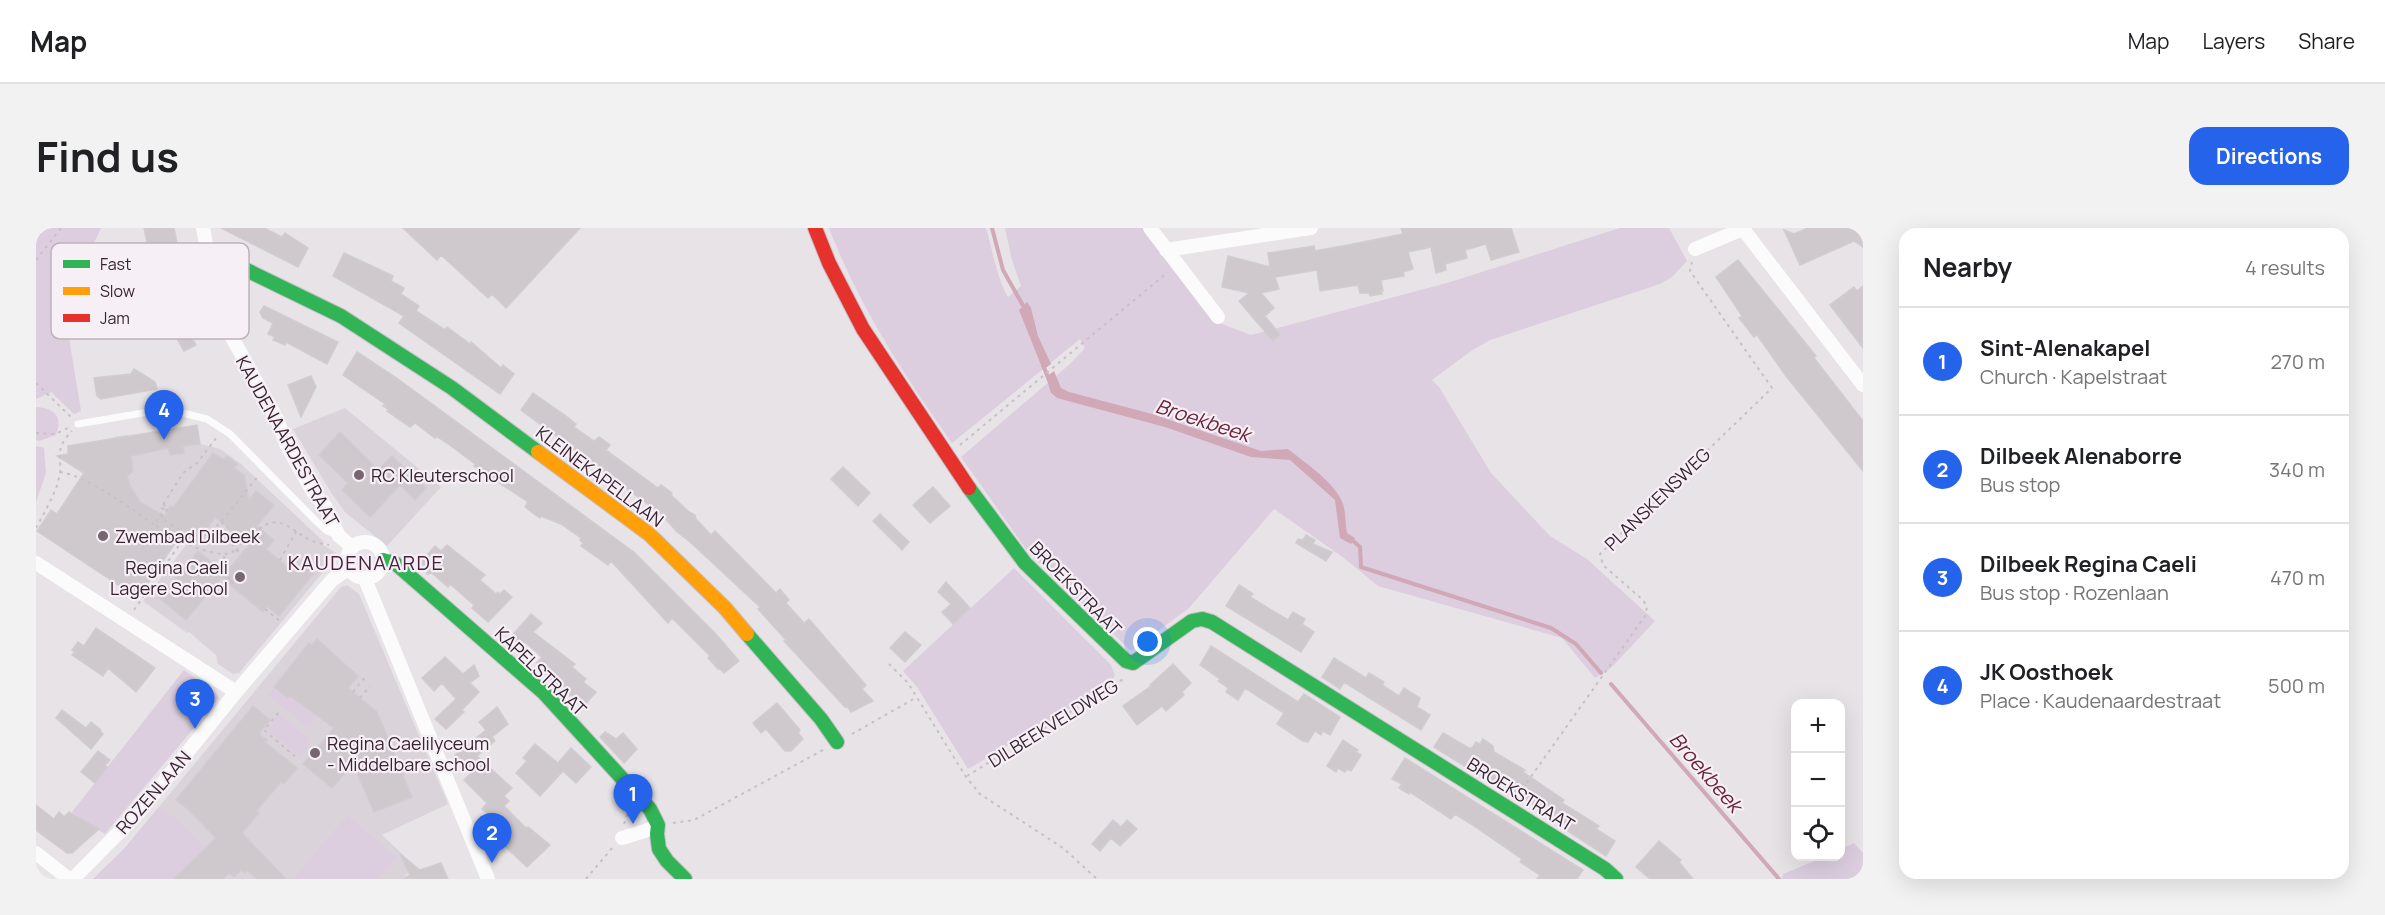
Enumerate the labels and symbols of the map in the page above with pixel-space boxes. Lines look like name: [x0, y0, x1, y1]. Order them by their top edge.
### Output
legend: [51, 243, 249, 339]
text: Fast: [100, 253, 131, 275]
text: Slow: [100, 280, 135, 302]
text: Jam: [100, 307, 130, 329]
street label: KAUDENAARDESTRAAT: [231, 351, 345, 531]
pin: 4: [144, 390, 184, 440]
water label: Broekbeek: [1152, 392, 1257, 449]
street label: KLEINEKAPELLAAN: [531, 420, 669, 532]
street label: PLANSKENSWEG: [1599, 442, 1715, 556]
place label: RC Kleuterschool: [371, 463, 514, 487]
marker: RC Kleuterschool: [352, 468, 366, 482]
place label: Zwembad Dilbeek: [115, 524, 261, 548]
marker: Zwembad Dilbeek: [96, 529, 110, 543]
street label: BROEKSTRAAT: [1025, 536, 1127, 640]
district label: KAUDENAARDE: [288, 549, 444, 576]
place label: Regina Caeli Lagere School: [110, 555, 228, 600]
marker: Regina Caeli Lagere School: [233, 570, 247, 584]
street label: KAPELSTRAAT: [490, 621, 592, 721]
your location: [1133, 627, 1162, 656]
street label: DILBEEKVELDWEG: [984, 673, 1123, 773]
pin: 3: [176, 680, 214, 729]
water label: Broekbeek: [1664, 726, 1750, 820]
place label: Regina Caelilyceum - Middelbare school: [327, 731, 490, 776]
street label: ROZENLAAN: [110, 745, 196, 839]
marker: Regina Caelilyceum - Middelbare school: [308, 746, 322, 760]
street label: BROEKSTRAAT: [1463, 751, 1579, 837]
pin: 1: [614, 774, 652, 824]
pin: 2: [472, 814, 512, 863]

